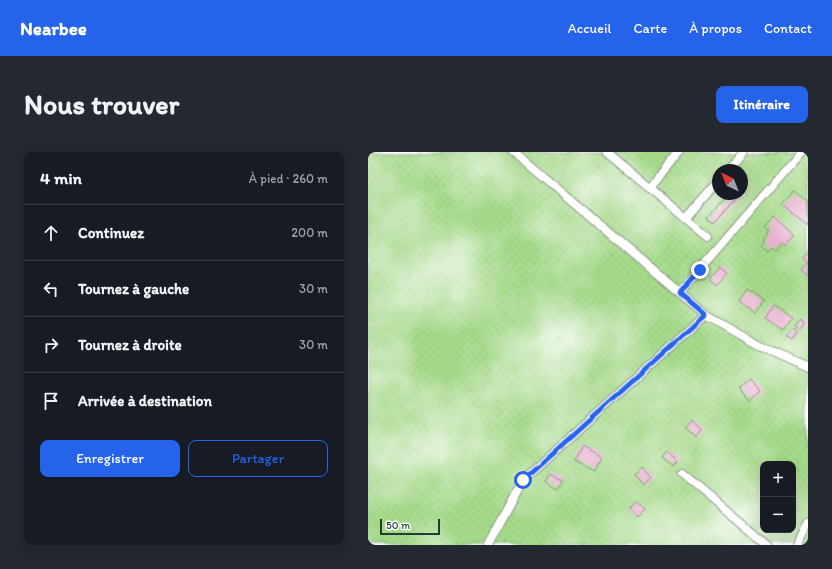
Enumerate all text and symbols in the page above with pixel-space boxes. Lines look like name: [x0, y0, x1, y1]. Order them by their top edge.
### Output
text: Nearbee: [20, 17, 87, 40]
text: Accueil: [568, 20, 611, 37]
text: Carte: [633, 20, 667, 37]
text: À propos: [689, 20, 742, 37]
text: Contact: [764, 20, 812, 37]
button: Itinéraire: [716, 86, 808, 123]
text: Nous trouver: [24, 87, 179, 121]
north arrow: [712, 164, 748, 200]
text: 4 min: [40, 168, 82, 188]
text: À pied · 260 m: [249, 171, 328, 186]
icon: ahead: [40, 222, 62, 244]
text: Continuez: [78, 224, 144, 242]
text: 200 m: [291, 225, 328, 240]
route end: [691, 261, 709, 279]
icon: left: [40, 278, 62, 300]
text: Tournez à gauche: [78, 280, 189, 298]
text: 30 m: [299, 281, 328, 296]
icon: right: [40, 334, 62, 356]
text: Tournez à droite: [78, 336, 182, 354]
text: 30 m: [299, 337, 328, 352]
icon: arrive: [40, 390, 62, 412]
text: Arrivée à destination: [78, 392, 212, 410]
button: Enregistrer: [40, 440, 180, 477]
button: Partager: [188, 440, 328, 477]
map controls: [760, 461, 796, 533]
button: +: [760, 461, 796, 497]
route start: [514, 471, 532, 489]
button: −: [760, 497, 796, 533]
scale bar: [380, 517, 440, 536]
text: 50 m: [386, 519, 410, 532]

